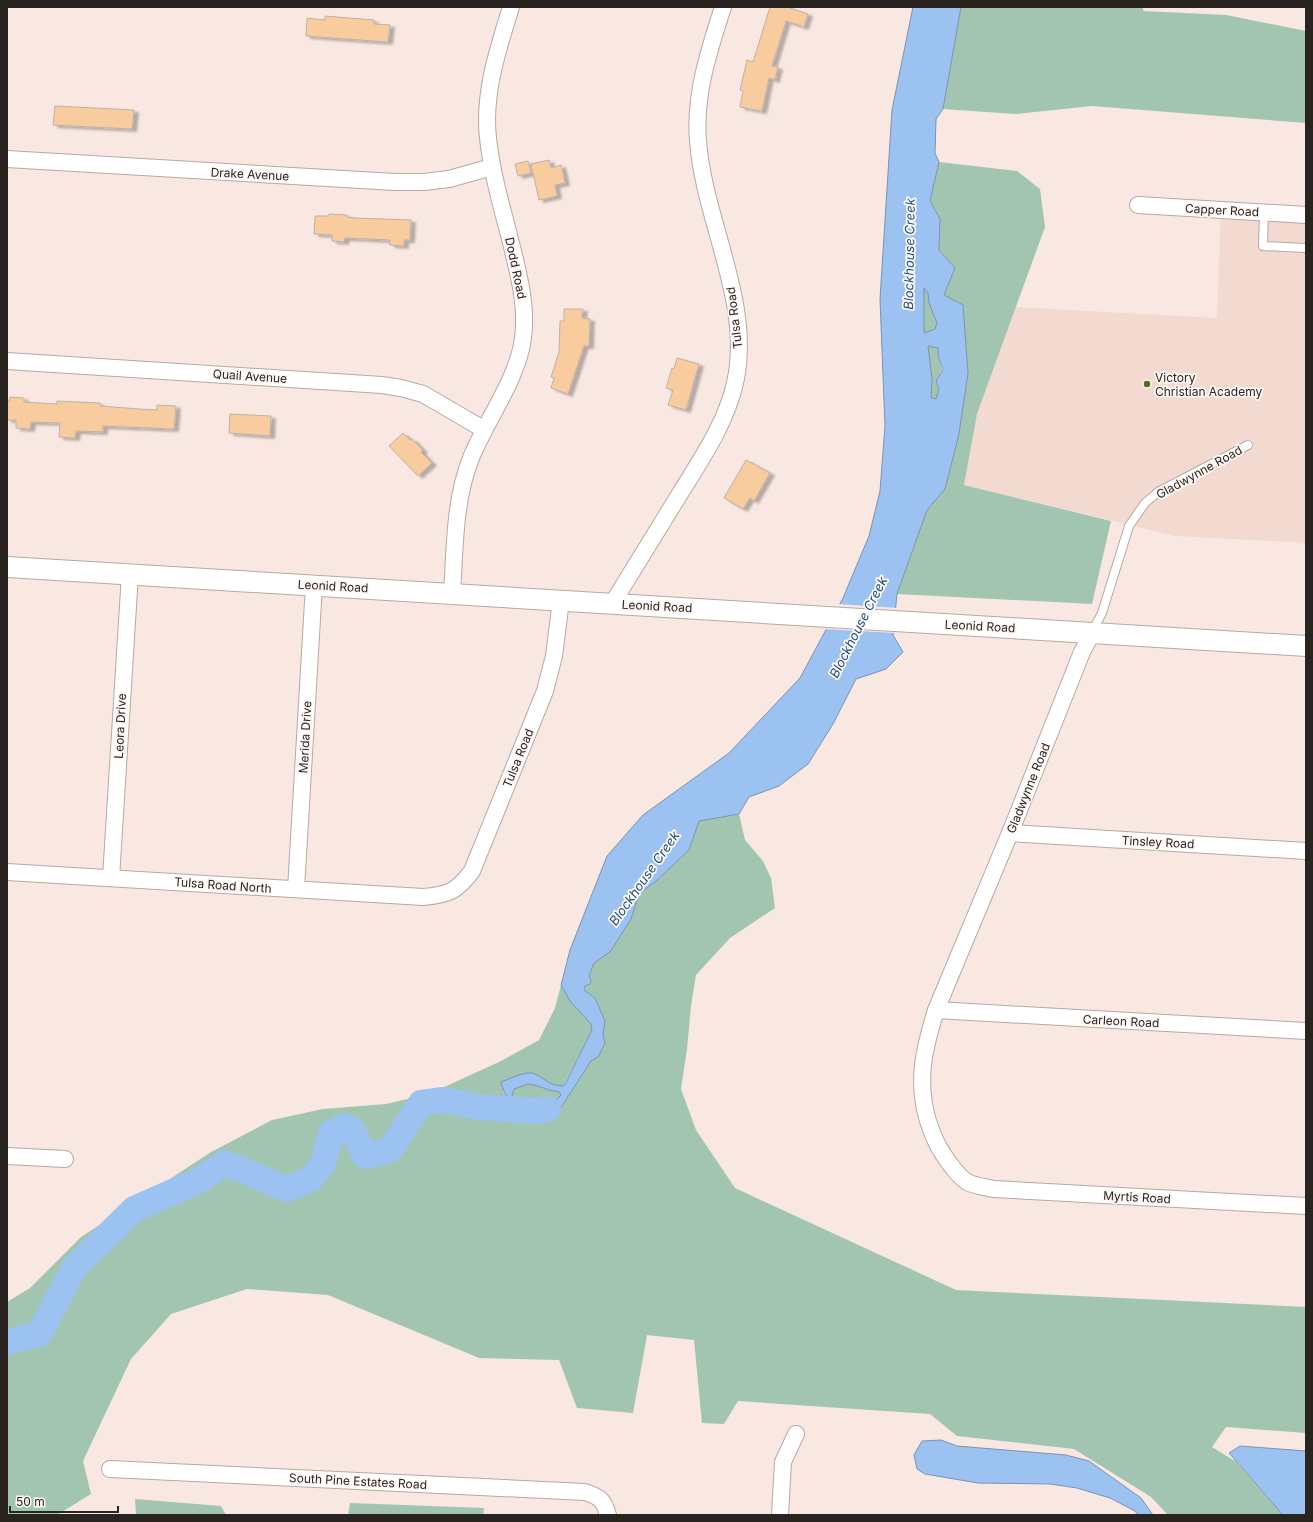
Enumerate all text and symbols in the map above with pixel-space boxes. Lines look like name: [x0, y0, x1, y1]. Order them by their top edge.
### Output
street label: Drake Avenue: [210, 164, 290, 184]
water label: Blockhouse Creek: [900, 197, 918, 310]
street label: Capper Road: [1185, 201, 1259, 219]
street label: Dodd Road: [502, 236, 530, 300]
street label: Tulsa Road: [723, 286, 745, 350]
street label: Quail Avenue: [212, 366, 288, 386]
place label: Victory Christian Academy: [1155, 370, 1263, 399]
marker: Victory Christian Academy: [1142, 379, 1152, 389]
street label: Gladwynne Road: [1153, 442, 1245, 502]
water label: Blockhouse Creek: [826, 573, 891, 680]
street label: Leonid Road: [297, 577, 369, 595]
street label: Leonid Road: [621, 597, 693, 615]
street label: Leonid Road: [944, 617, 1016, 635]
street label: Leora Drive: [111, 693, 129, 759]
street label: Merida Drive: [296, 700, 314, 774]
street label: Tulsa Road: [499, 726, 537, 790]
street label: Gladwynne Road: [1003, 741, 1053, 835]
water label: Blockhouse Creek: [605, 827, 683, 928]
street label: Tinsley Road: [1121, 833, 1195, 851]
street label: Tulsa Road North: [174, 874, 272, 896]
street label: Carleon Road: [1082, 1012, 1160, 1030]
street label: Myrtis Road: [1103, 1188, 1171, 1206]
street label: South Pine Estates Road: [289, 1470, 427, 1492]
scale bar: [10, 1488, 118, 1514]
text: 50 m: [16, 1494, 45, 1509]

